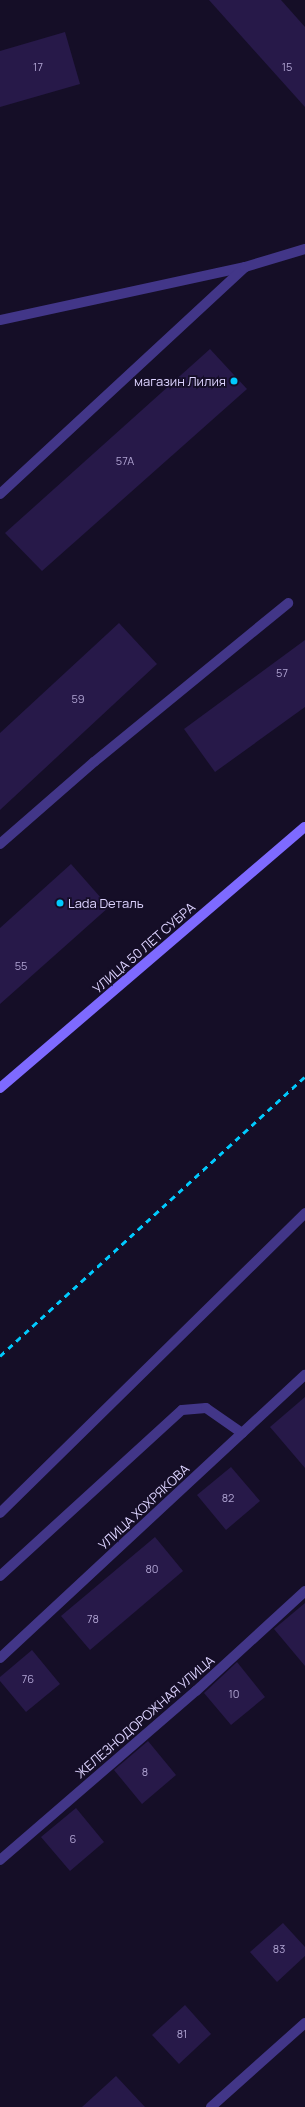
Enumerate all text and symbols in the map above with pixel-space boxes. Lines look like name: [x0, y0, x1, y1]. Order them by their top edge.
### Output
house number: 17: [33, 60, 43, 74]
house number: 15: [282, 60, 292, 74]
place label: магазин Лилия: [134, 373, 226, 389]
marker: магазин Лилия: [229, 376, 239, 386]
house number: 57А: [116, 454, 134, 468]
house number: 57: [276, 666, 288, 680]
house number: 59: [71, 692, 85, 706]
place label: Lada Dеталь: [68, 895, 144, 911]
marker: Lada Dеталь: [55, 898, 65, 908]
street label: УЛИЦА 50 ЛЕТ СУБРА: [89, 899, 199, 997]
house number: 55: [15, 959, 27, 973]
street label: УЛИЦА ХОХРЯКОВА: [95, 1461, 193, 1553]
house number: 82: [222, 1491, 234, 1505]
house number: 80: [145, 1562, 159, 1576]
house number: 78: [87, 1612, 99, 1626]
street label: ЖЕЛЕЗНОДОРОЖНАЯ УЛИЦА: [72, 1652, 218, 1782]
house number: 76: [22, 1672, 34, 1686]
house number: 10: [229, 1687, 239, 1701]
house number: 8: [142, 1765, 148, 1779]
house number: 6: [70, 1832, 76, 1846]
house number: 83: [273, 1942, 285, 1956]
house number: 81: [177, 2027, 187, 2041]

